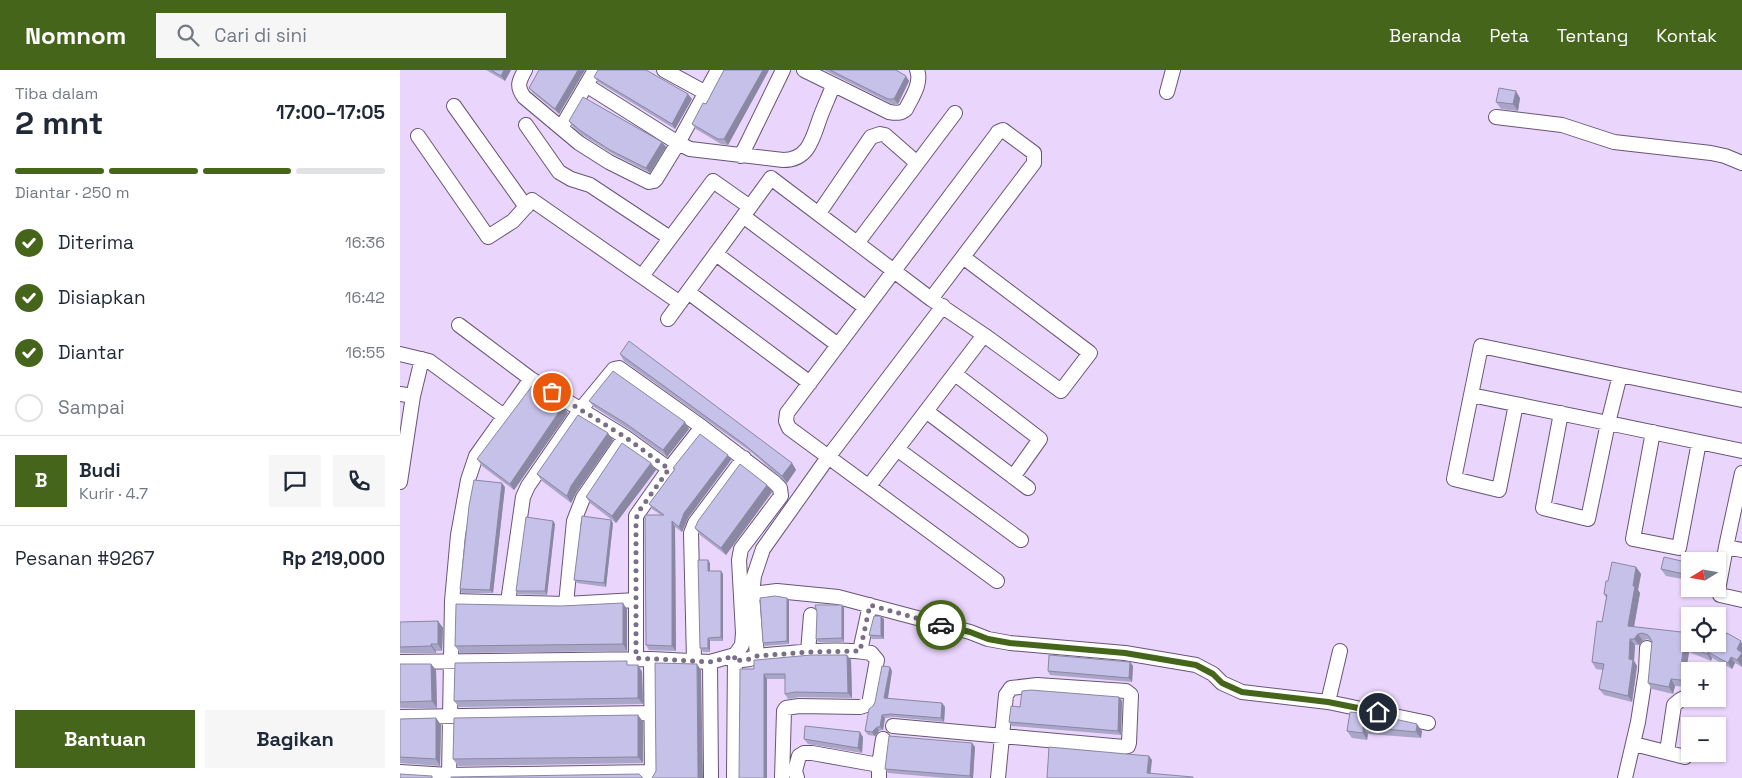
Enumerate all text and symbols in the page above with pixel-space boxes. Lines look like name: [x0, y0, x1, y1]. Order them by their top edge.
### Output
search box: [156, 13, 506, 58]
text: Nomnom: [25, 20, 126, 51]
icon: search: [174, 21, 202, 49]
text: Cari di sini: [214, 23, 307, 48]
text: Beranda: [1389, 24, 1461, 47]
text: Peta: [1489, 24, 1529, 47]
text: Tentang: [1557, 24, 1628, 47]
text: Kontak: [1656, 24, 1717, 47]
text: Tiba dalam: [15, 83, 98, 104]
text: 17:00–17:05: [276, 100, 385, 125]
text: 2 mnt: [15, 103, 103, 143]
text: Diantar · 250 m: [15, 182, 129, 203]
icon: check: [15, 229, 43, 257]
text: Diterima: [58, 230, 134, 255]
text: 16:36: [345, 232, 385, 253]
icon: check: [15, 284, 43, 312]
text: Disiapkan: [58, 285, 146, 310]
text: 16:42: [345, 287, 385, 308]
icon: check: [15, 339, 43, 367]
text: Diantar: [58, 340, 124, 365]
text: 16:55: [345, 342, 385, 363]
pin: [531, 371, 573, 413]
icon: bag: [538, 378, 566, 406]
text: Sampai: [58, 395, 125, 420]
button: chat: [269, 455, 321, 507]
button: phone: [333, 455, 385, 507]
text: Budi: [79, 458, 121, 483]
text: B: [35, 468, 47, 493]
text: Kurir · 4.7: [79, 483, 148, 504]
text: Pesanan #9267: [15, 546, 154, 571]
text: Rp 219,000: [282, 546, 385, 571]
north arrow: [1681, 552, 1726, 598]
map controls: [1681, 552, 1726, 762]
courier: [916, 600, 966, 650]
button: locate: [1681, 607, 1726, 652]
icon: car: [927, 611, 955, 639]
button: +: [1681, 662, 1726, 707]
pin: [1357, 691, 1399, 733]
icon: home: [1364, 698, 1392, 726]
button: Bantuan: [15, 710, 195, 768]
button: Bagikan: [205, 710, 385, 768]
button: −: [1681, 717, 1726, 762]

